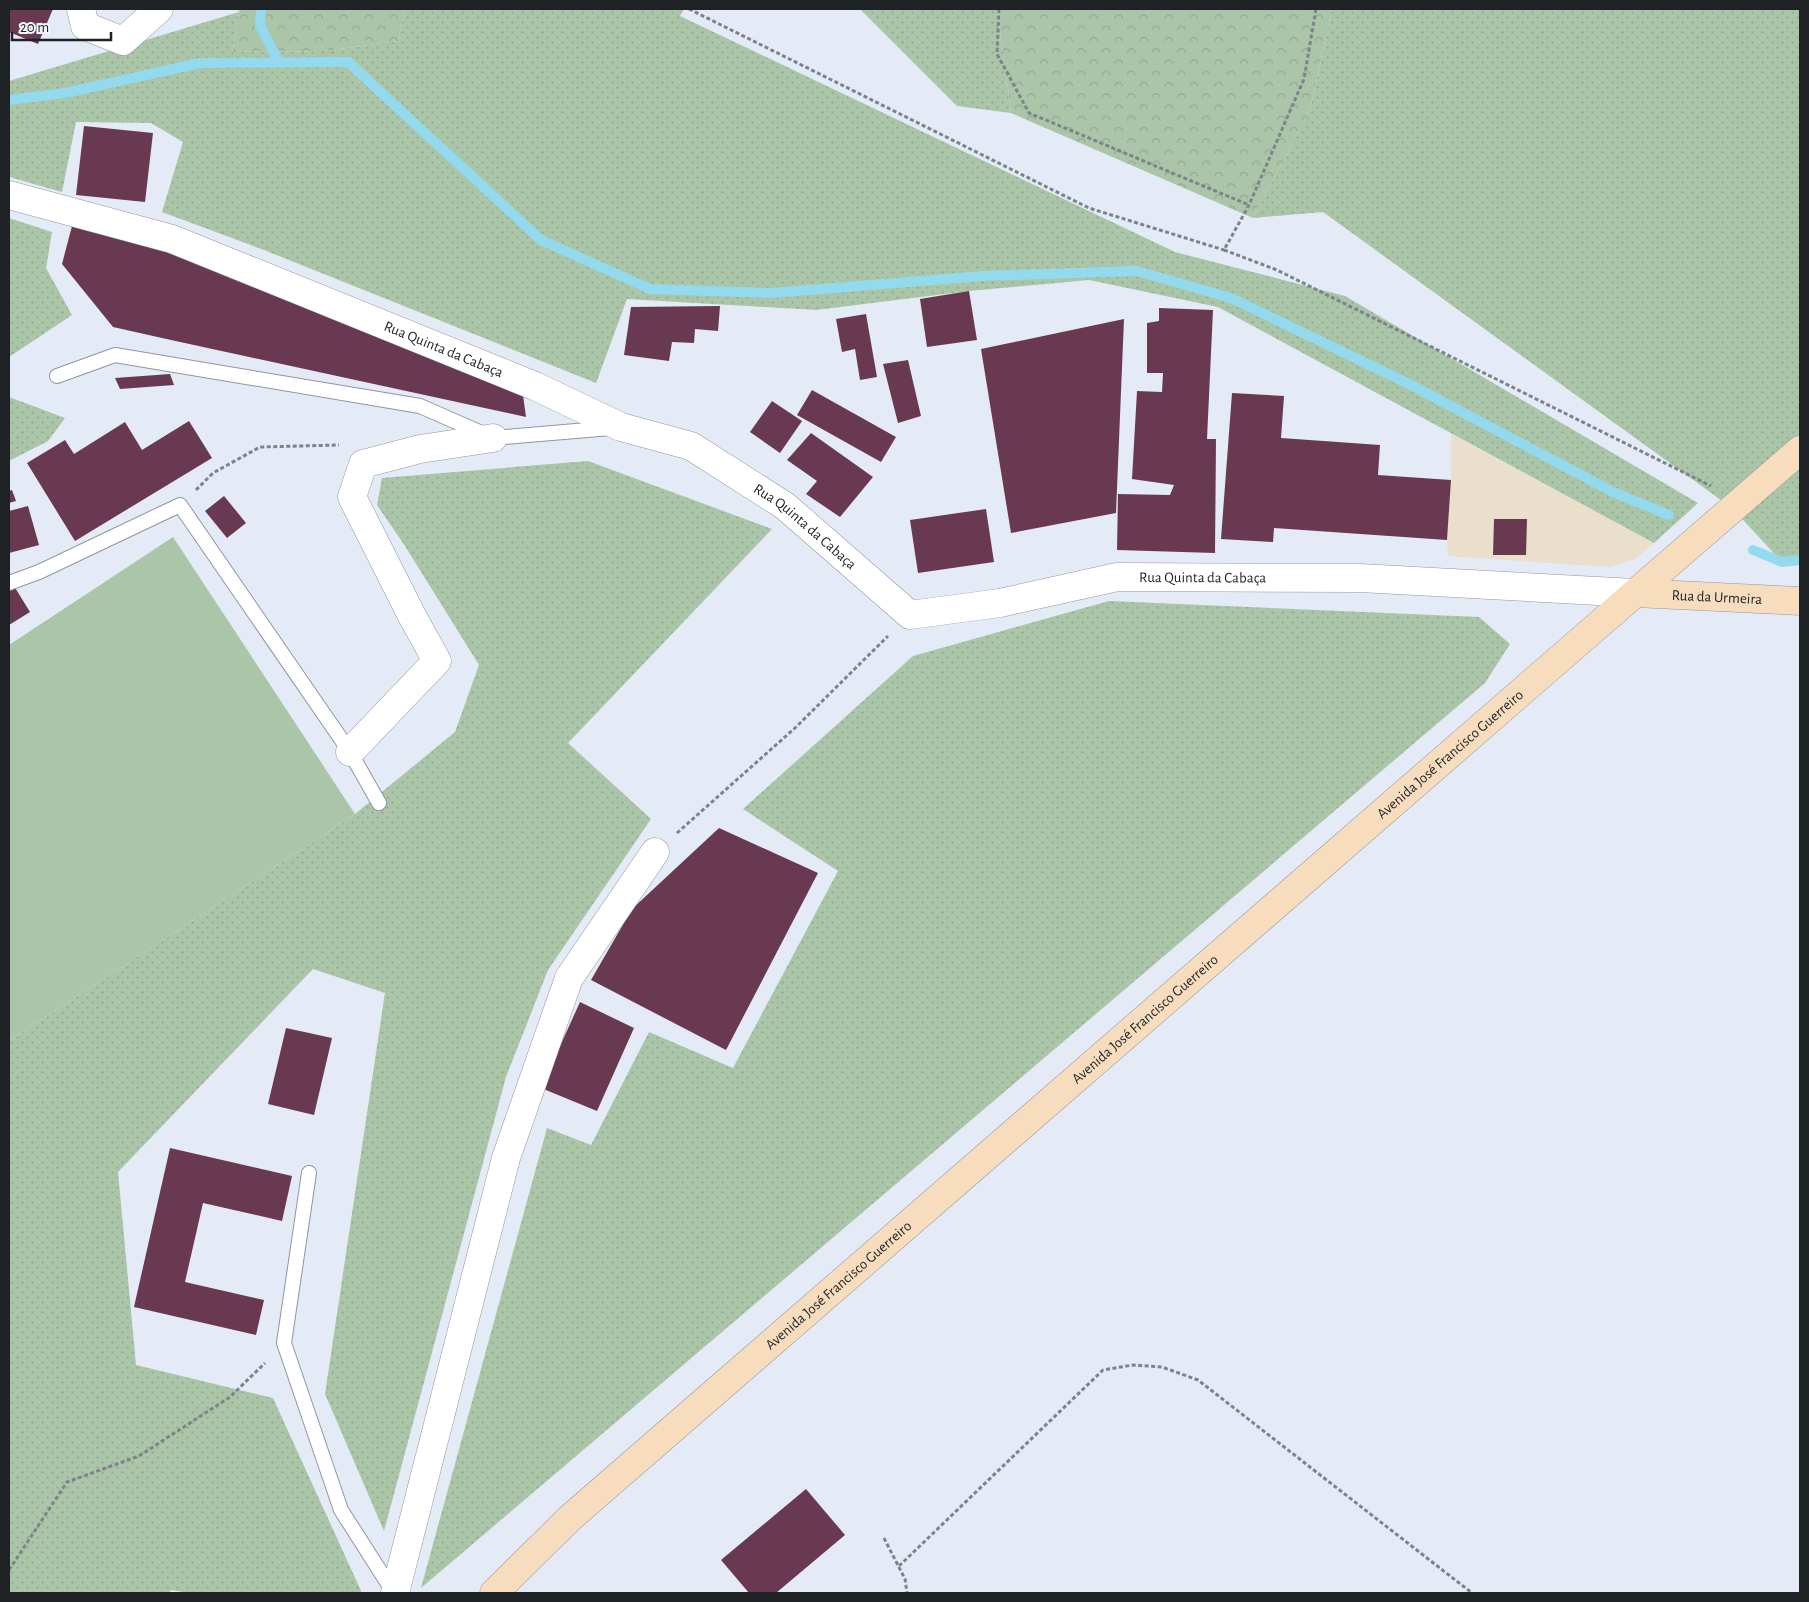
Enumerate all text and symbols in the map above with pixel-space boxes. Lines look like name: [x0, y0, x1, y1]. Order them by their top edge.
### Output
scale bar: [12, 10, 111, 42]
text: 20 m: [20, 20, 49, 35]
street label: Rua Quinta da Cabaça: [382, 318, 506, 380]
street label: Rua Quinta da Cabaça: [751, 481, 859, 572]
street label: Rua Quinta da Cabaça: [1139, 570, 1266, 585]
street label: Rua da Urmeira: [1671, 587, 1763, 607]
street label: Avenida José Francisco Guerreiro: [1374, 687, 1526, 821]
street label: Avenida José Francisco Guerreiro: [1069, 952, 1221, 1086]
street label: Avenida José Francisco Guerreiro: [762, 1218, 914, 1353]

